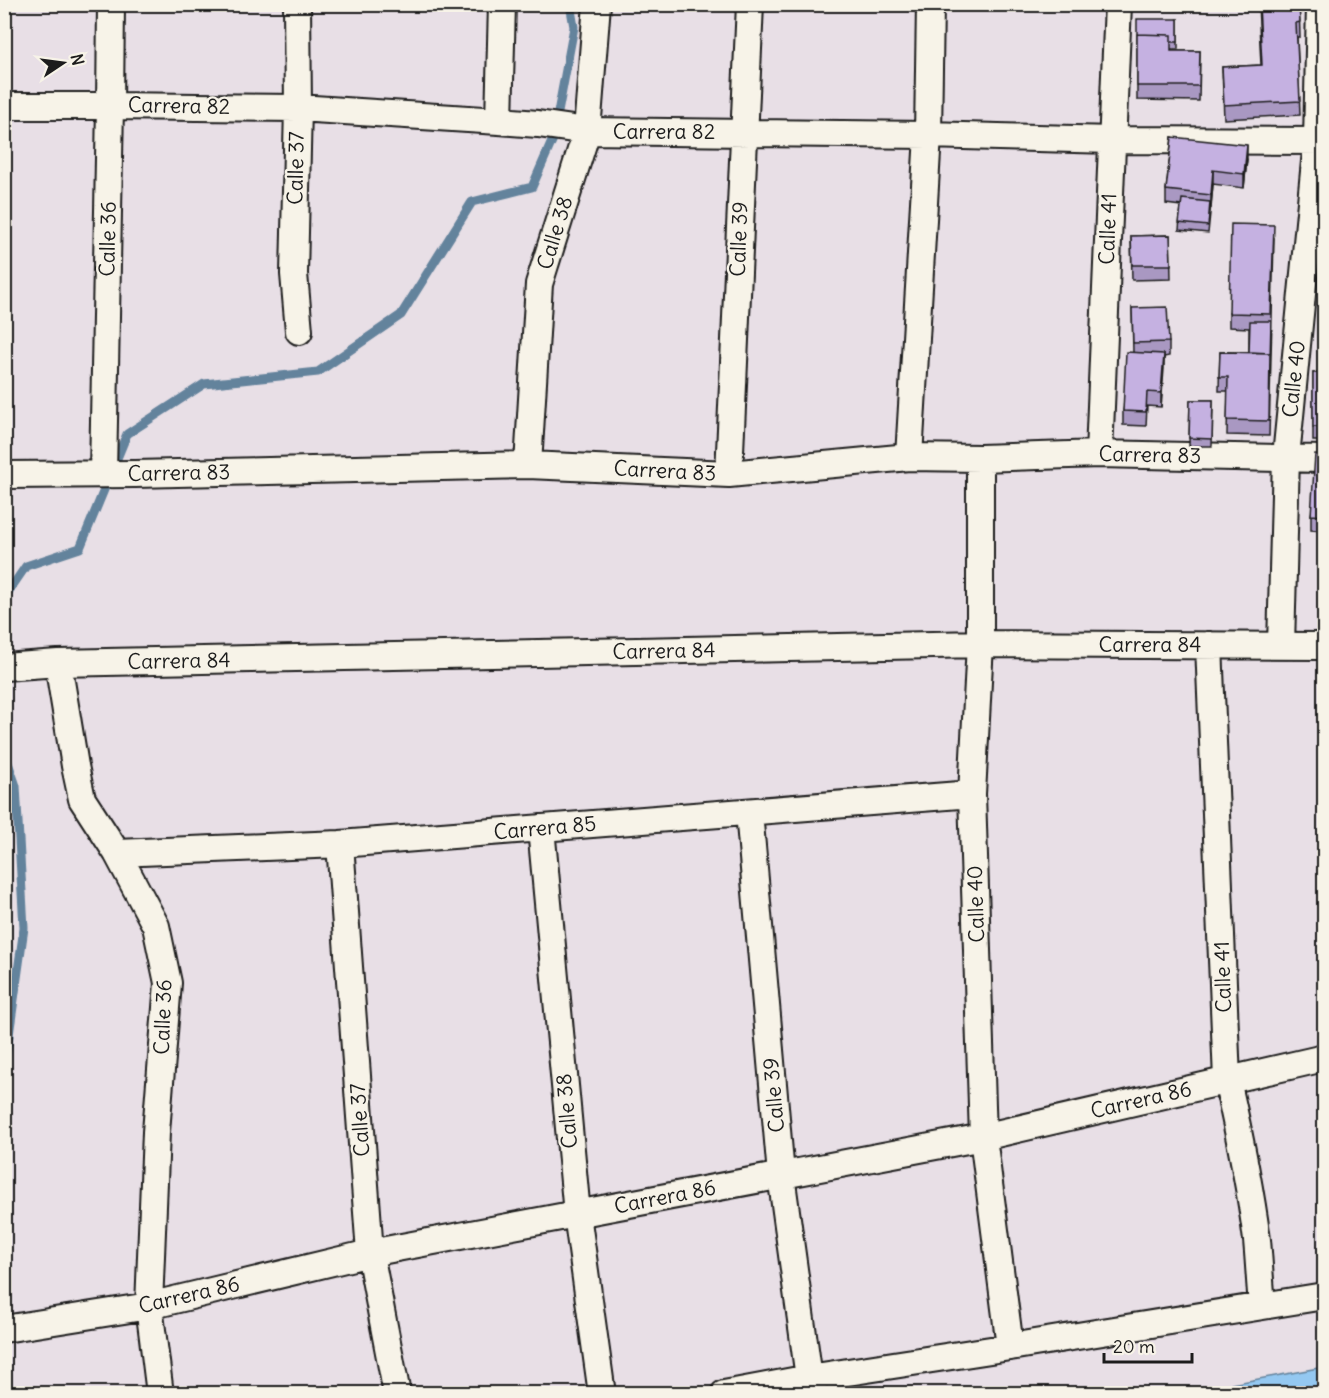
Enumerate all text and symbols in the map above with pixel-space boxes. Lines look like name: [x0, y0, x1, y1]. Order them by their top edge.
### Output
north arrow: [33, 33, 93, 93]
text: N: [67, 52, 89, 67]
street label: Carrera 82: [128, 91, 230, 120]
street label: Carrera 82: [613, 118, 715, 145]
street label: Calle 37: [281, 131, 310, 205]
street label: Calle 38: [531, 193, 578, 273]
street label: Calle 41: [1093, 193, 1122, 265]
street label: Calle 36: [93, 201, 122, 277]
street label: Calle 39: [724, 201, 753, 277]
street label: Calle 40: [1276, 339, 1311, 419]
street label: Carrera 83: [1098, 440, 1202, 469]
street label: Carrera 83: [613, 454, 717, 487]
street label: Carrera 83: [127, 458, 231, 487]
street label: Carrera 84: [1098, 631, 1202, 658]
street label: Carrera 84: [612, 636, 716, 665]
street label: Carrera 84: [127, 646, 231, 675]
street label: Carrera 85: [492, 810, 597, 845]
street label: Calle 40: [961, 865, 990, 943]
street label: Calle 41: [1208, 941, 1237, 1013]
street label: Calle 36: [148, 979, 177, 1055]
street label: Calle 39: [757, 1056, 790, 1134]
street label: Calle 38: [550, 1072, 583, 1150]
street label: Carrera 86: [1088, 1075, 1194, 1124]
street label: Calle 37: [343, 1082, 376, 1158]
street label: Carrera 86: [612, 1173, 718, 1220]
street label: Carrera 86: [136, 1270, 242, 1319]
scale bar: [1104, 1326, 1192, 1364]
text: 20 m: [1113, 1335, 1155, 1358]

